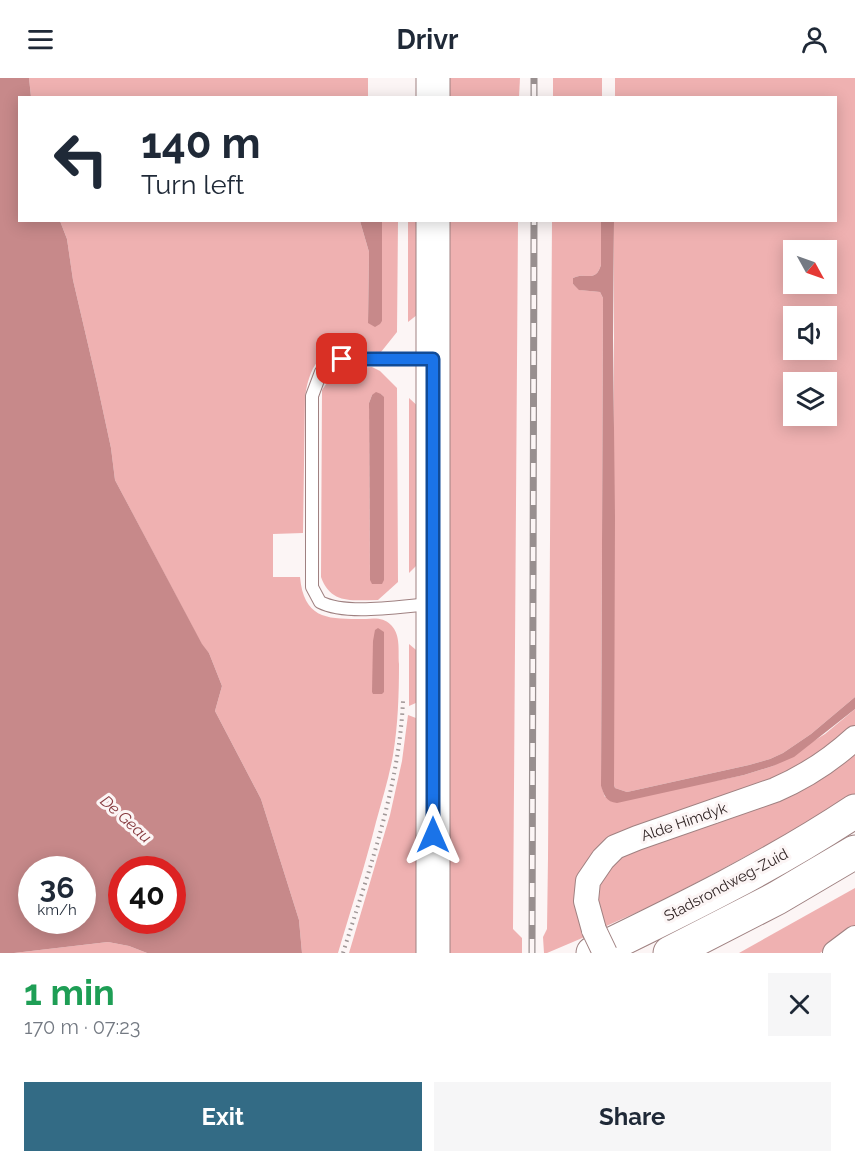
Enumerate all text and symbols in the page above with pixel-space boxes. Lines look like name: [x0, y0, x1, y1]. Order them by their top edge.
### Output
icon: menu: [24, 23, 57, 56]
icon: person: [798, 23, 831, 56]
text: Drivr: [397, 24, 458, 55]
text: 140 m: [141, 119, 261, 168]
icon: left: [42, 120, 120, 198]
text: Turn left: [141, 169, 244, 200]
north arrow: [783, 240, 837, 294]
map controls: [783, 240, 837, 426]
button: sound: [783, 306, 837, 360]
pin: [316, 333, 367, 384]
icon: arrive: [325, 342, 358, 375]
button: layers: [783, 372, 837, 426]
water label: De Geau: [97, 791, 155, 847]
street label: Alde Himdyk: [639, 799, 729, 845]
position arrow: [401, 803, 465, 867]
street label: Stadsrondweg-Zuid: [661, 845, 791, 925]
speed limit sign: 40: [108, 856, 186, 934]
text: 36: [40, 870, 74, 905]
text: km/h: [37, 901, 77, 919]
text: 1 min: [24, 971, 115, 1013]
button: close: [768, 973, 831, 1036]
text: 170 m · 07:23: [24, 1015, 140, 1039]
button: Exit: [24, 1082, 422, 1151]
button: Share: [434, 1082, 831, 1151]

